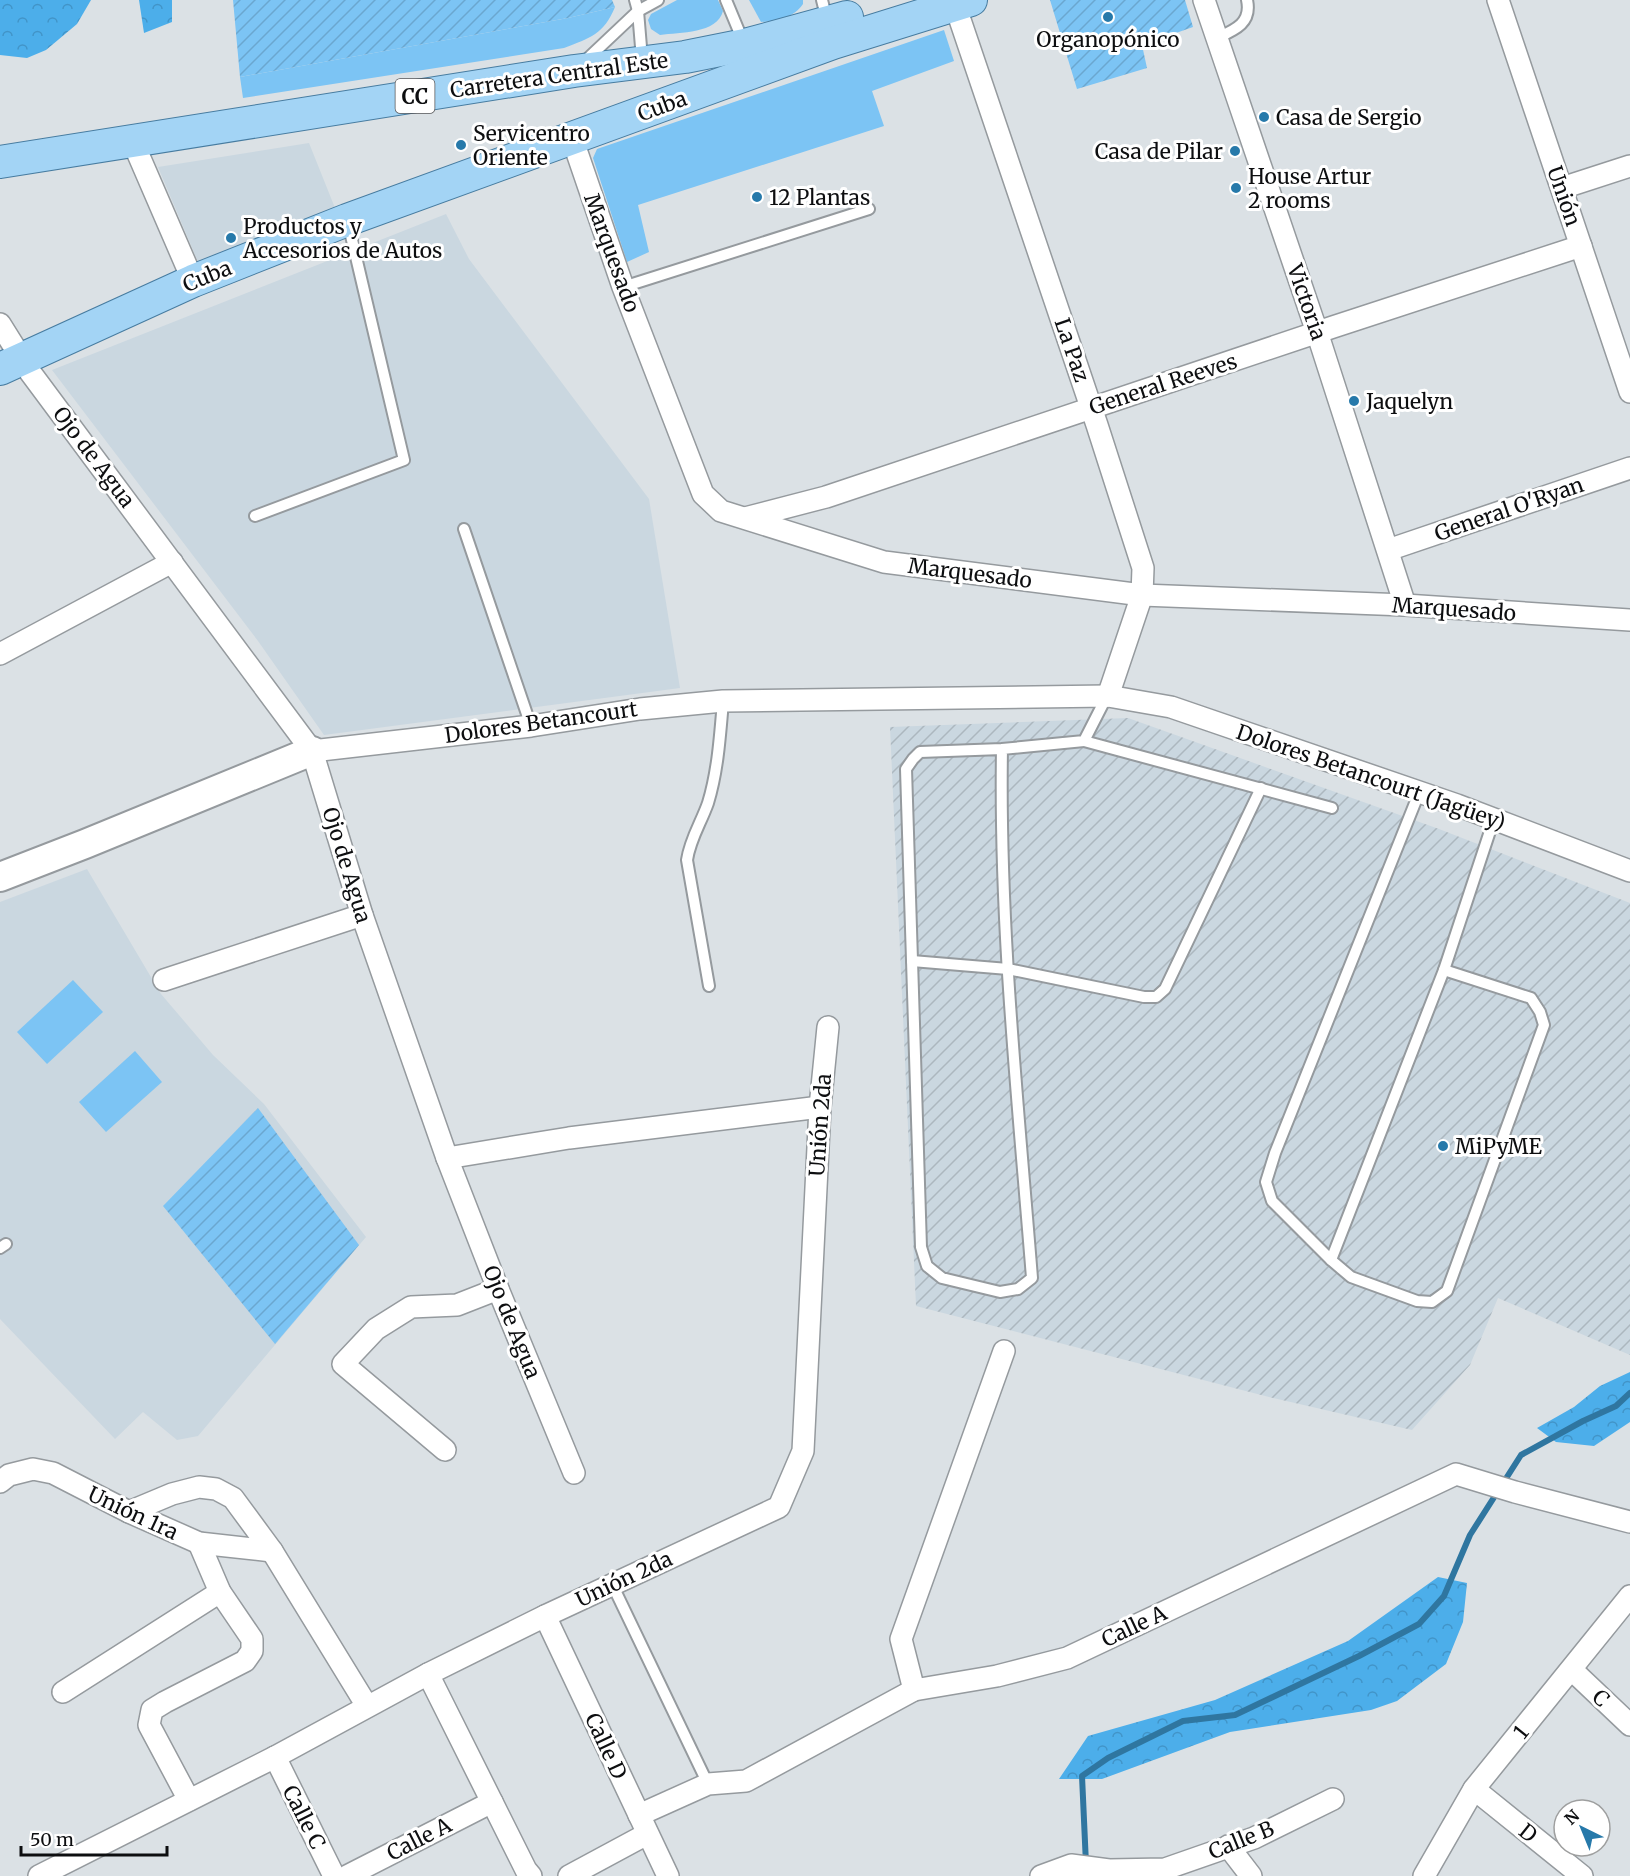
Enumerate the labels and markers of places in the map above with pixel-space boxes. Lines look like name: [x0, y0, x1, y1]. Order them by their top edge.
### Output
marker: Organopónico: [1101, 10, 1115, 24]
place label: Organopónico: [1036, 26, 1180, 53]
place label: Casa de Sergio: [1276, 104, 1421, 131]
marker: Casa de Sergio: [1257, 110, 1271, 124]
place label: Servicentro Oriente: [473, 120, 590, 171]
marker: Servicentro Oriente: [454, 138, 468, 152]
place label: Casa de Pilar: [1095, 138, 1223, 165]
marker: Casa de Pilar: [1228, 144, 1242, 158]
place label: House Artur 2 rooms: [1248, 163, 1371, 214]
marker: House Artur 2 rooms: [1229, 181, 1243, 195]
place label: 12 Plantas: [769, 184, 870, 211]
marker: 12 Plantas: [750, 190, 764, 204]
place label: Productos y Accesorios de Autos: [242, 213, 442, 264]
marker: Productos y Accesorios de Autos: [224, 231, 238, 245]
place label: Jaquelyn: [1365, 388, 1453, 415]
marker: Jaquelyn: [1347, 394, 1361, 408]
place label: MiPyME: [1455, 1133, 1543, 1160]
marker: MiPyME: [1436, 1139, 1450, 1153]

